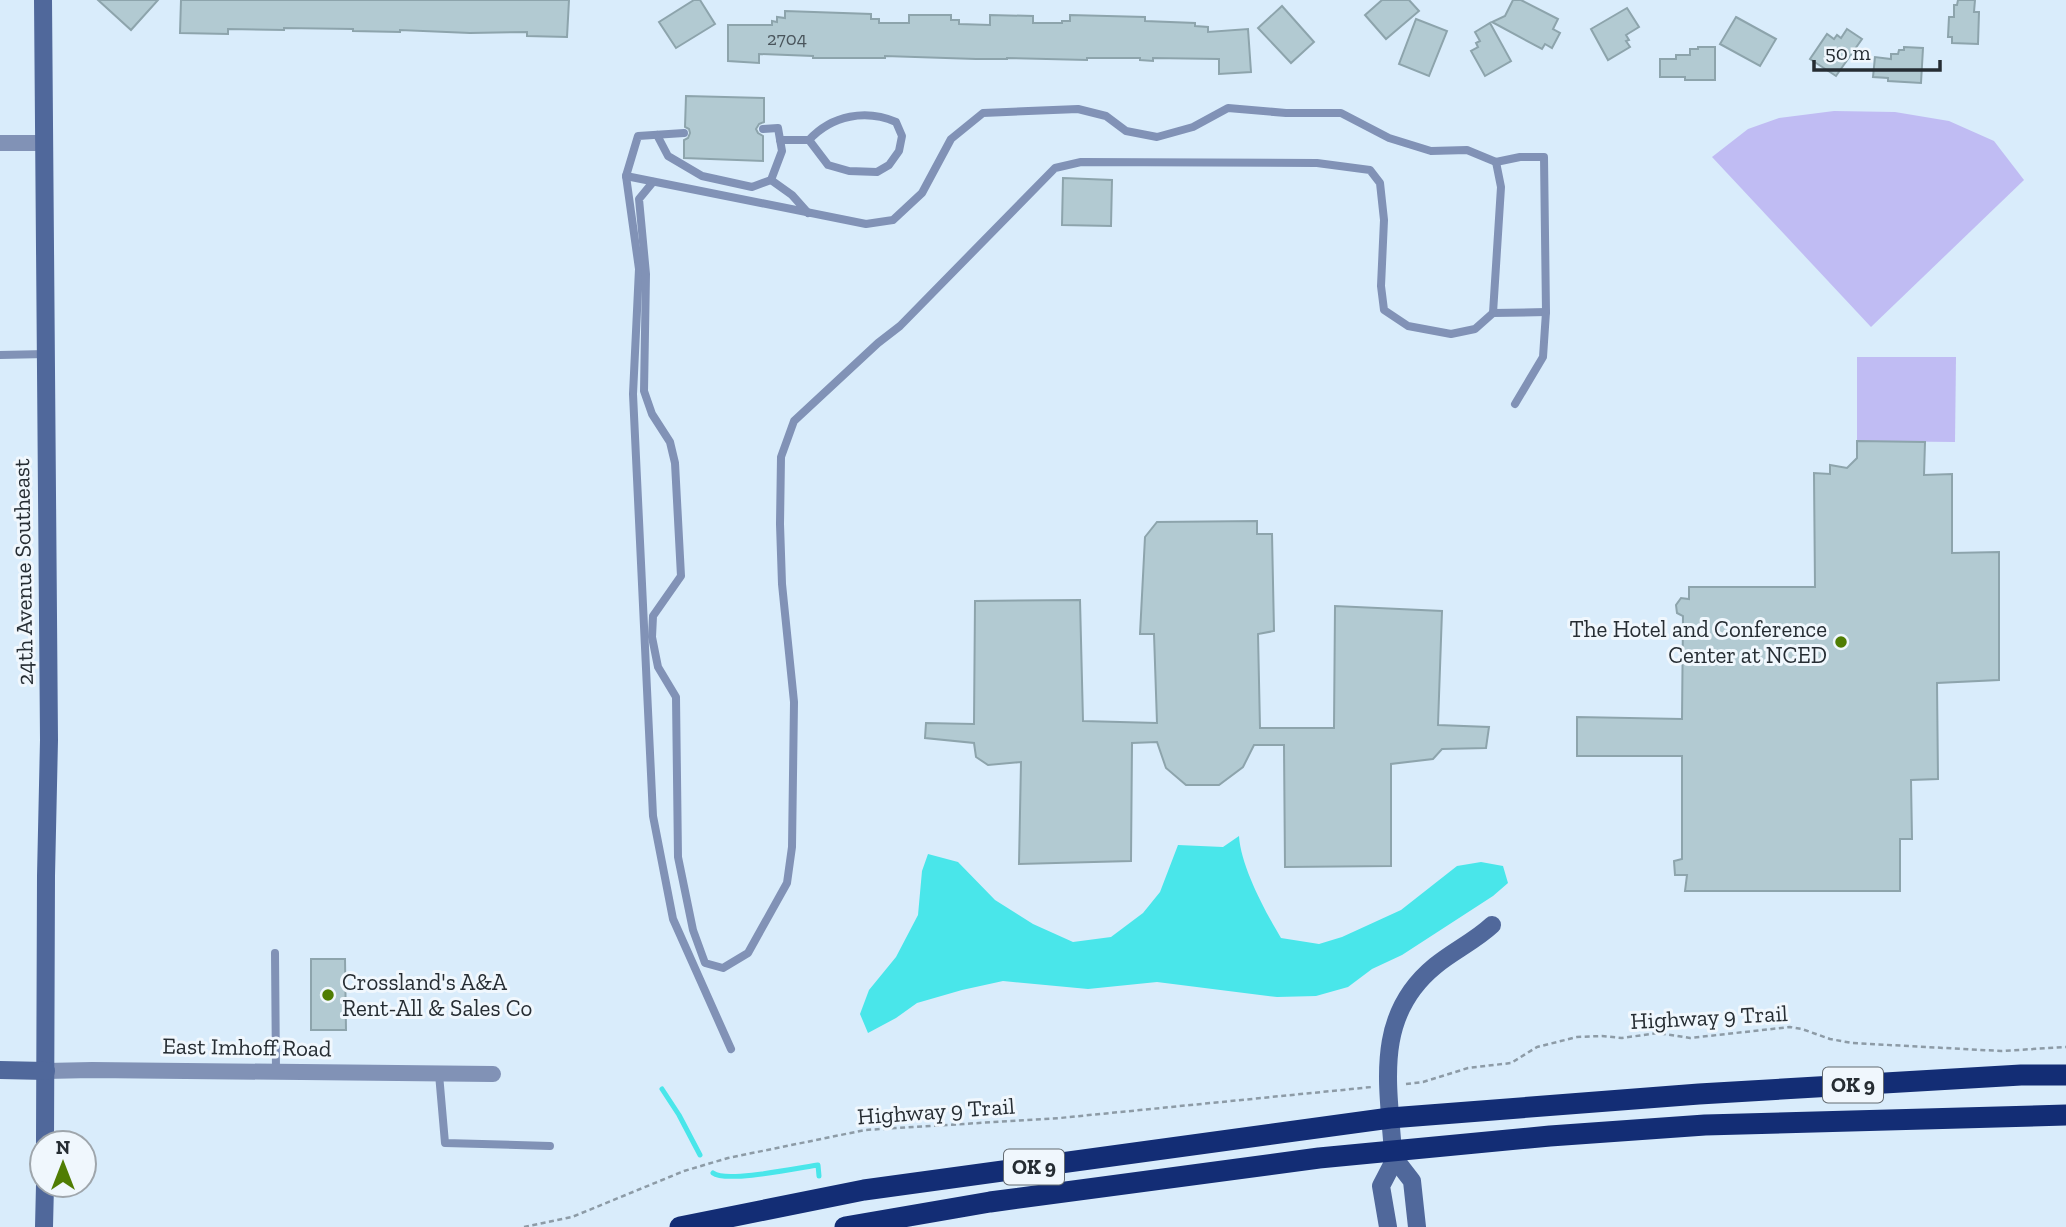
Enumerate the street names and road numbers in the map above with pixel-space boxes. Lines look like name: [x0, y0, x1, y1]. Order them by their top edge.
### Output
street label: 24th Avenue Southeast: [7, 458, 39, 686]
street label: Highway 9 Trail: [1629, 999, 1789, 1035]
street label: East Imhoff Road: [162, 1032, 332, 1062]
road number: OK 9: [1823, 1068, 1883, 1102]
street label: Highway 9 Trail: [856, 1092, 1016, 1130]
road number: OK 9: [1004, 1150, 1064, 1184]

